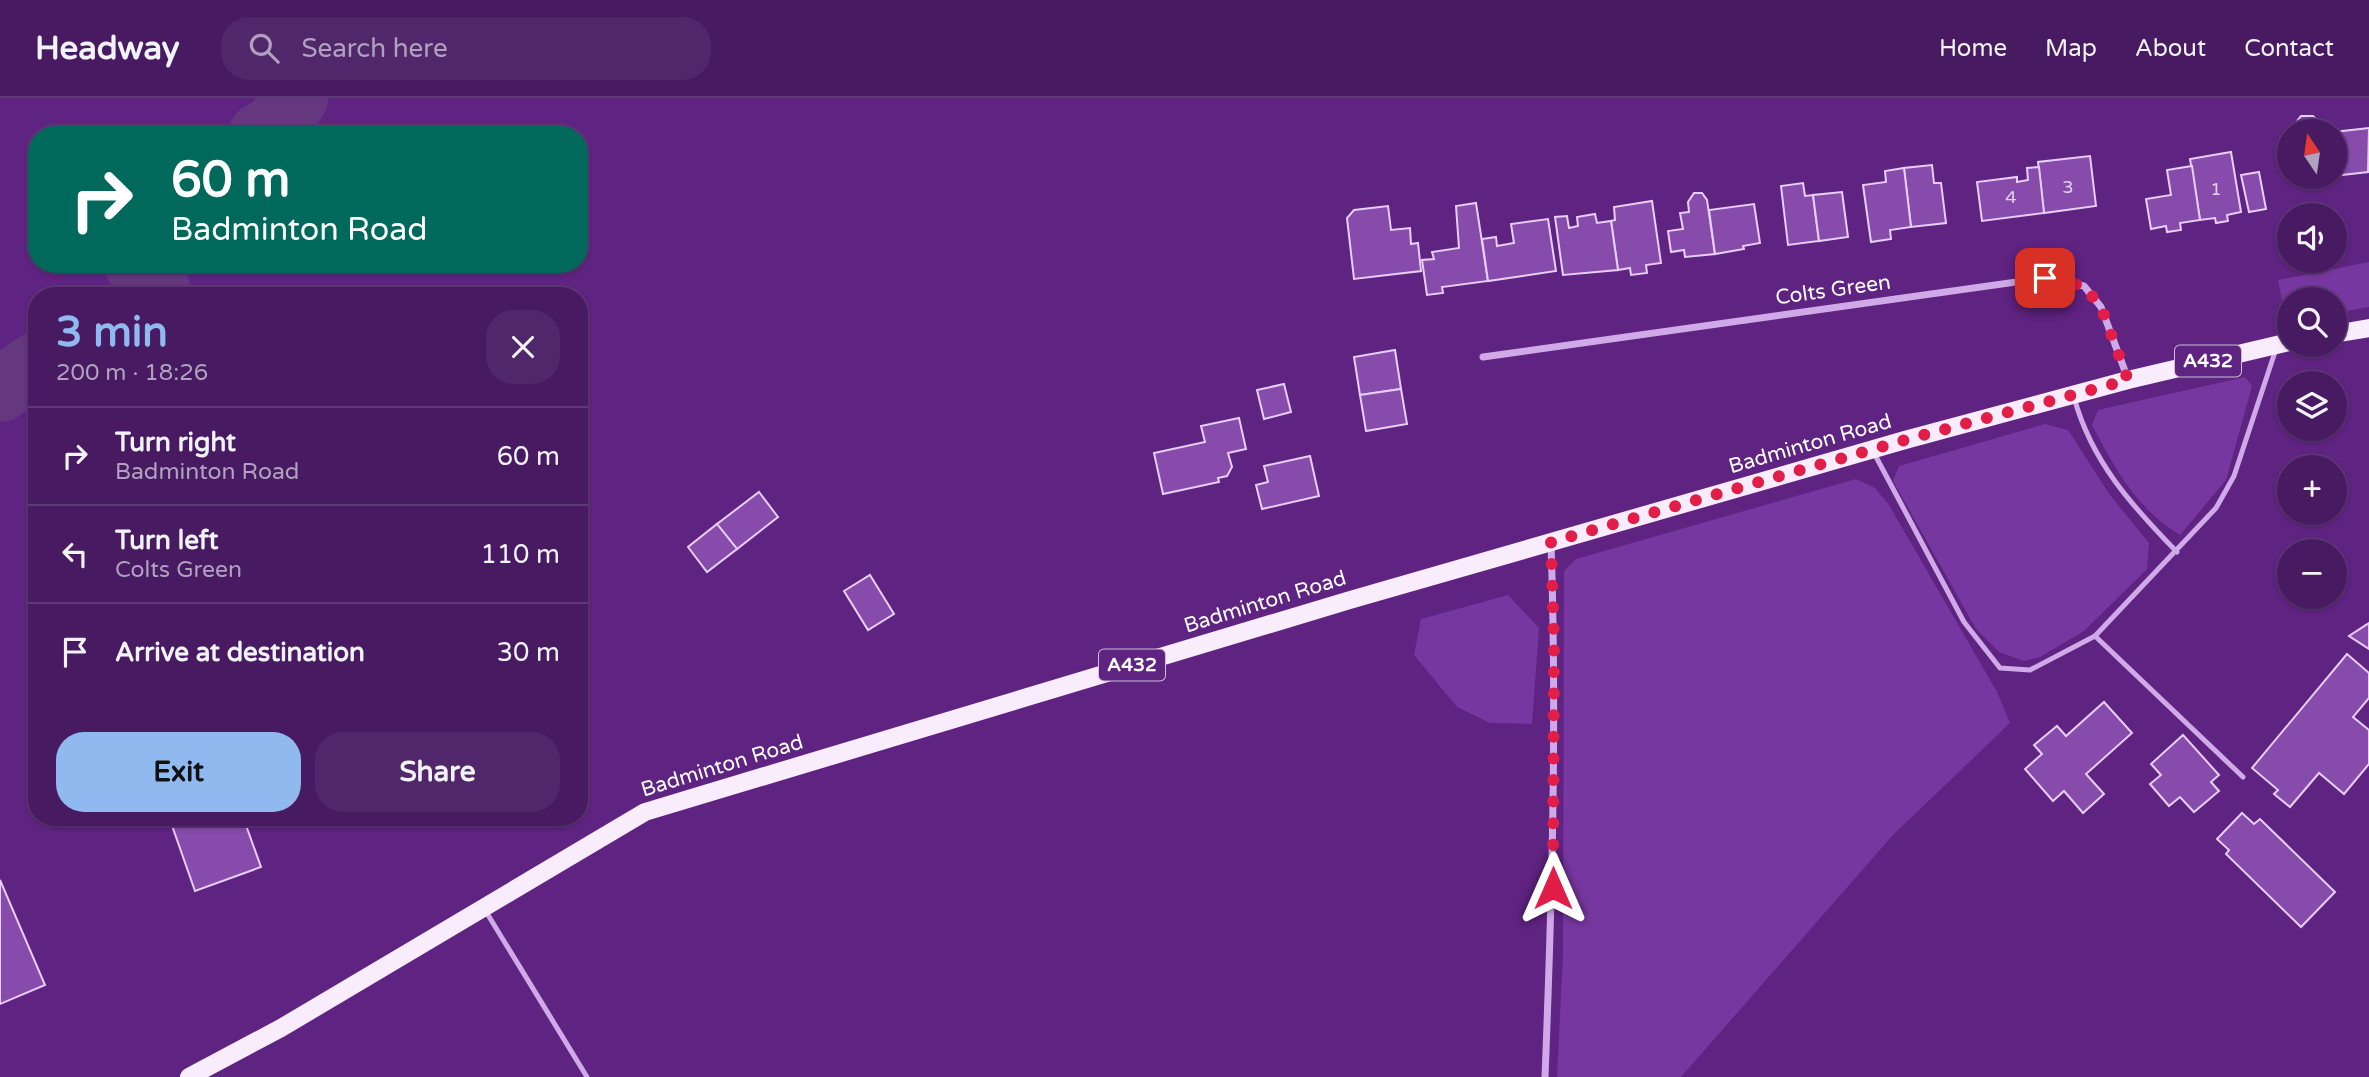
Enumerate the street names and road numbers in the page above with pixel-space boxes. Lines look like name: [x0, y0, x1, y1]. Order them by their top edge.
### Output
street label: Colts Green: [1774, 270, 1892, 310]
road number: A432: [2175, 345, 2241, 376]
street label: Badminton Road: [1726, 409, 1894, 479]
street label: Badminton Road: [1181, 565, 1349, 639]
road number: A432: [1099, 650, 1165, 680]
street label: Badminton Road: [638, 729, 806, 803]

